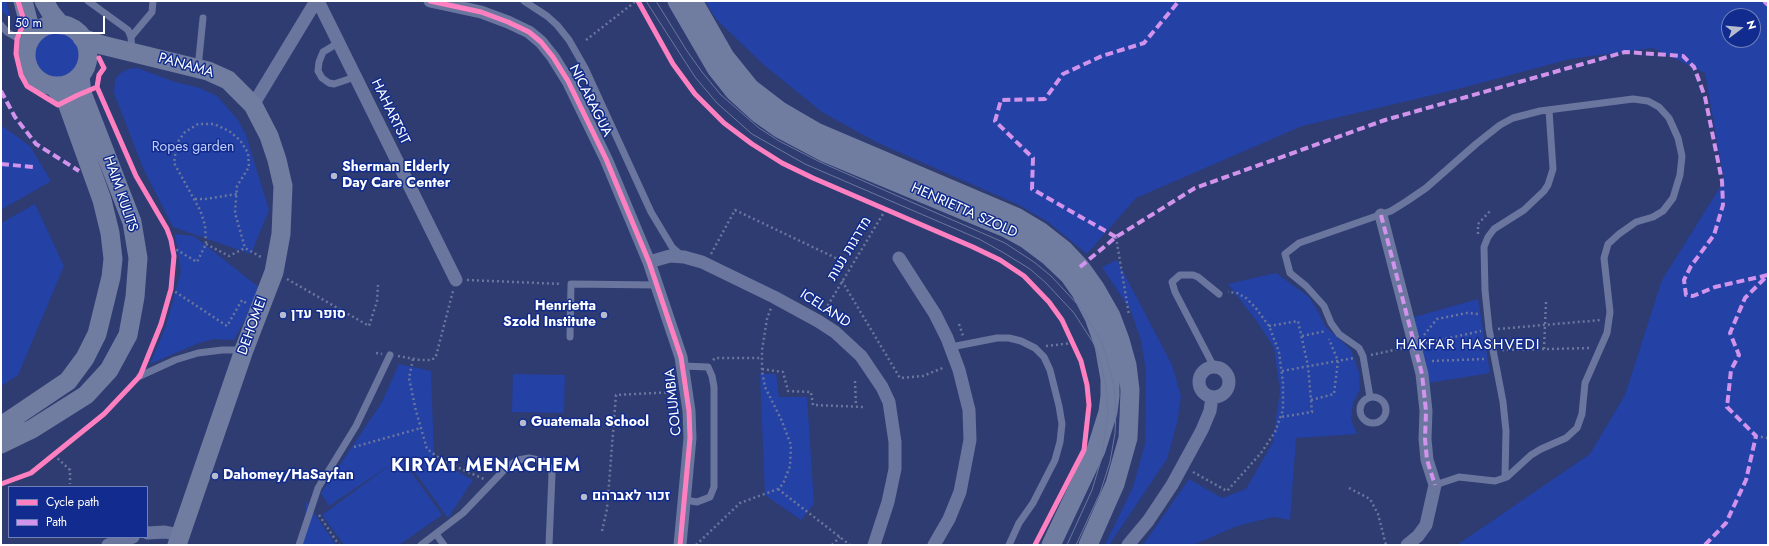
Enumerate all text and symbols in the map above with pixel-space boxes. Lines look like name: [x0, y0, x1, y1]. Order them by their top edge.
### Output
scale bar: [10, 8, 107, 34]
north arrow: [1721, 8, 1761, 48]
text: 50 m: [15, 14, 42, 32]
text: N: [1743, 19, 1760, 31]
street label: PANAMA: [156, 50, 216, 82]
street label: NICARAGUA: [565, 62, 615, 140]
street label: HAHARTSIT: [367, 77, 413, 147]
park label: Ropes garden: [152, 140, 234, 156]
street label: HAIM KULITS: [99, 154, 141, 234]
place label: Sherman Elderly Day Care Center: [342, 160, 450, 192]
marker: Sherman Elderly Day Care Center: [329, 171, 339, 181]
street label: HENRIETTA SZOLD: [908, 180, 1020, 242]
street label: מדרגות נעות: [824, 214, 876, 284]
street label: ICELAND: [797, 286, 853, 332]
street label: DEHOMEI: [235, 295, 271, 357]
place label: Henrietta Szold Institute: [503, 299, 596, 332]
place label: סופר עדן: [291, 307, 346, 323]
marker: סופר עדן: [278, 310, 288, 320]
marker: Henrietta Szold Institute: [599, 310, 609, 320]
district label: HAKFAR HASHVEDI: [1396, 336, 1540, 354]
street label: COLUMBIA: [662, 368, 686, 436]
place label: Guatemala School: [531, 415, 649, 431]
marker: Guatemala School: [518, 418, 528, 428]
district label: KIRYAT MENACHEM: [391, 456, 581, 478]
place label: Dahomey/HaSayfan: [223, 468, 354, 484]
marker: Dahomey/HaSayfan: [210, 471, 220, 481]
legend: [8, 486, 148, 538]
place label: זכור לאברהם: [592, 489, 670, 505]
marker: זכור לאברהם: [579, 492, 589, 502]
text: Cycle path: [46, 493, 99, 511]
text: Path: [46, 513, 67, 531]

